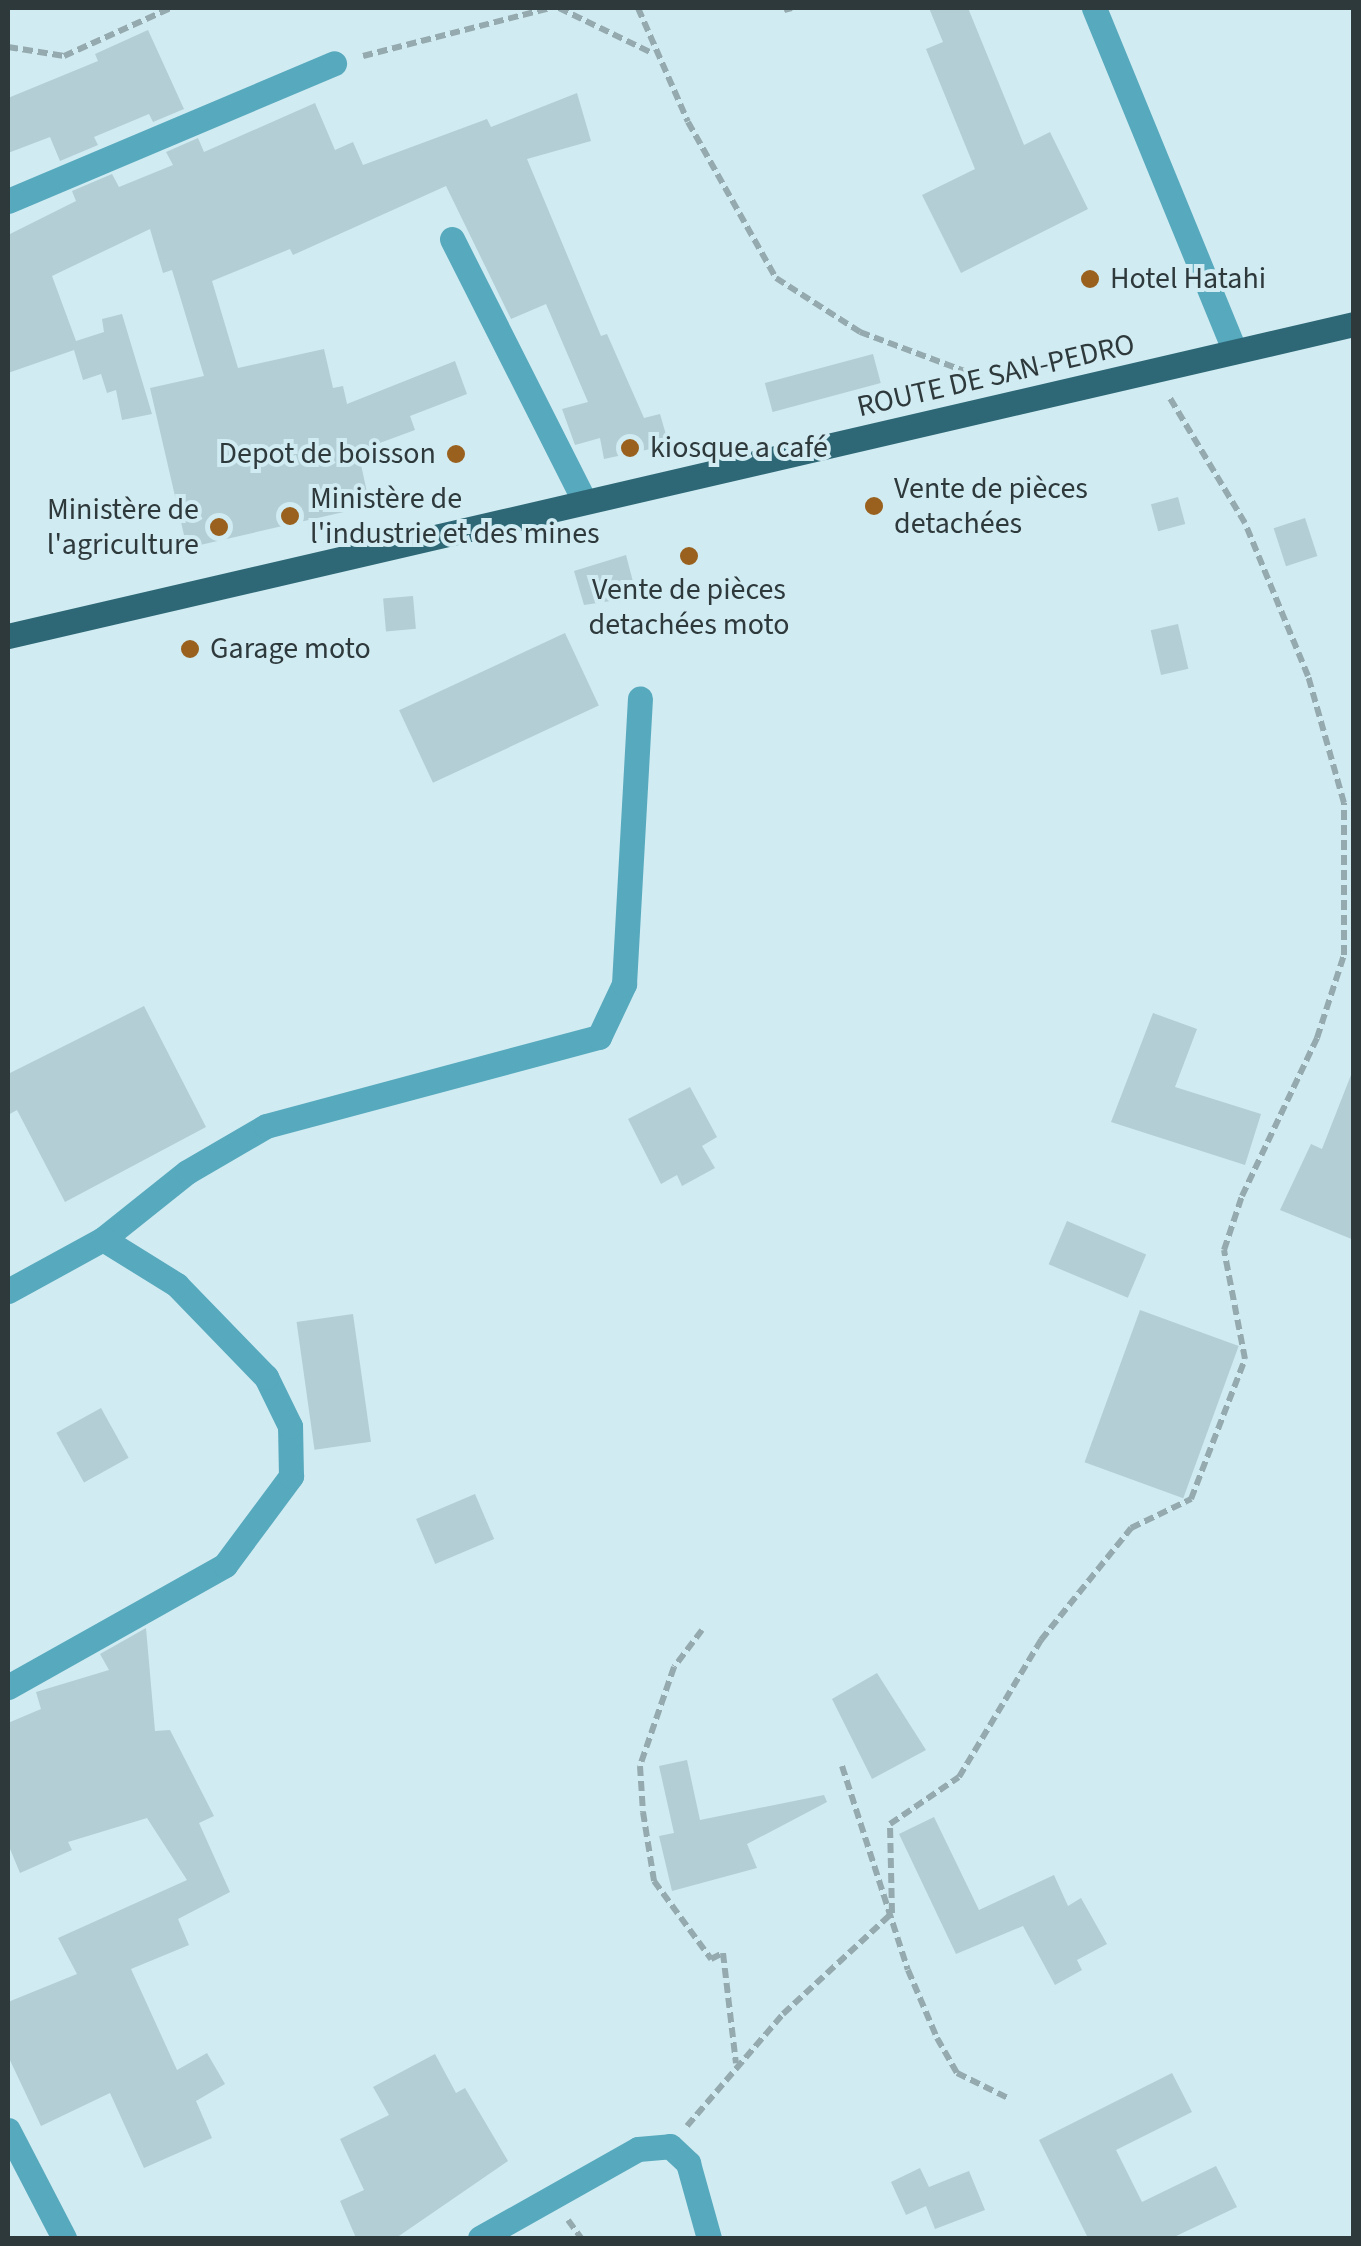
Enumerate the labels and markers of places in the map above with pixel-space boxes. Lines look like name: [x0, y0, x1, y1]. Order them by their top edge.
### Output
place label: Hotel Hatahi: [1110, 261, 1266, 297]
marker: Hotel Hatahi: [1079, 268, 1101, 290]
place label: kiosque a café: [650, 430, 828, 466]
place label: Depot de boisson: [219, 436, 436, 472]
marker: kiosque a café: [619, 437, 641, 459]
marker: Depot de boisson: [445, 443, 467, 465]
place label: Vente de pièces detachées: [894, 471, 1088, 542]
place label: Ministère de l'industrie et des mines: [310, 481, 600, 552]
place label: Ministère de l'agriculture: [47, 492, 199, 562]
marker: Vente de pièces detachées: [863, 495, 885, 517]
marker: Ministère de l'industrie et des mines: [279, 505, 301, 527]
marker: Ministère de l'agriculture: [208, 516, 230, 538]
marker: Vente de pièces detachées moto: [678, 545, 700, 567]
place label: Vente de pièces detachées moto: [589, 572, 789, 642]
place label: Garage moto: [210, 631, 371, 667]
marker: Garage moto: [179, 638, 201, 660]

